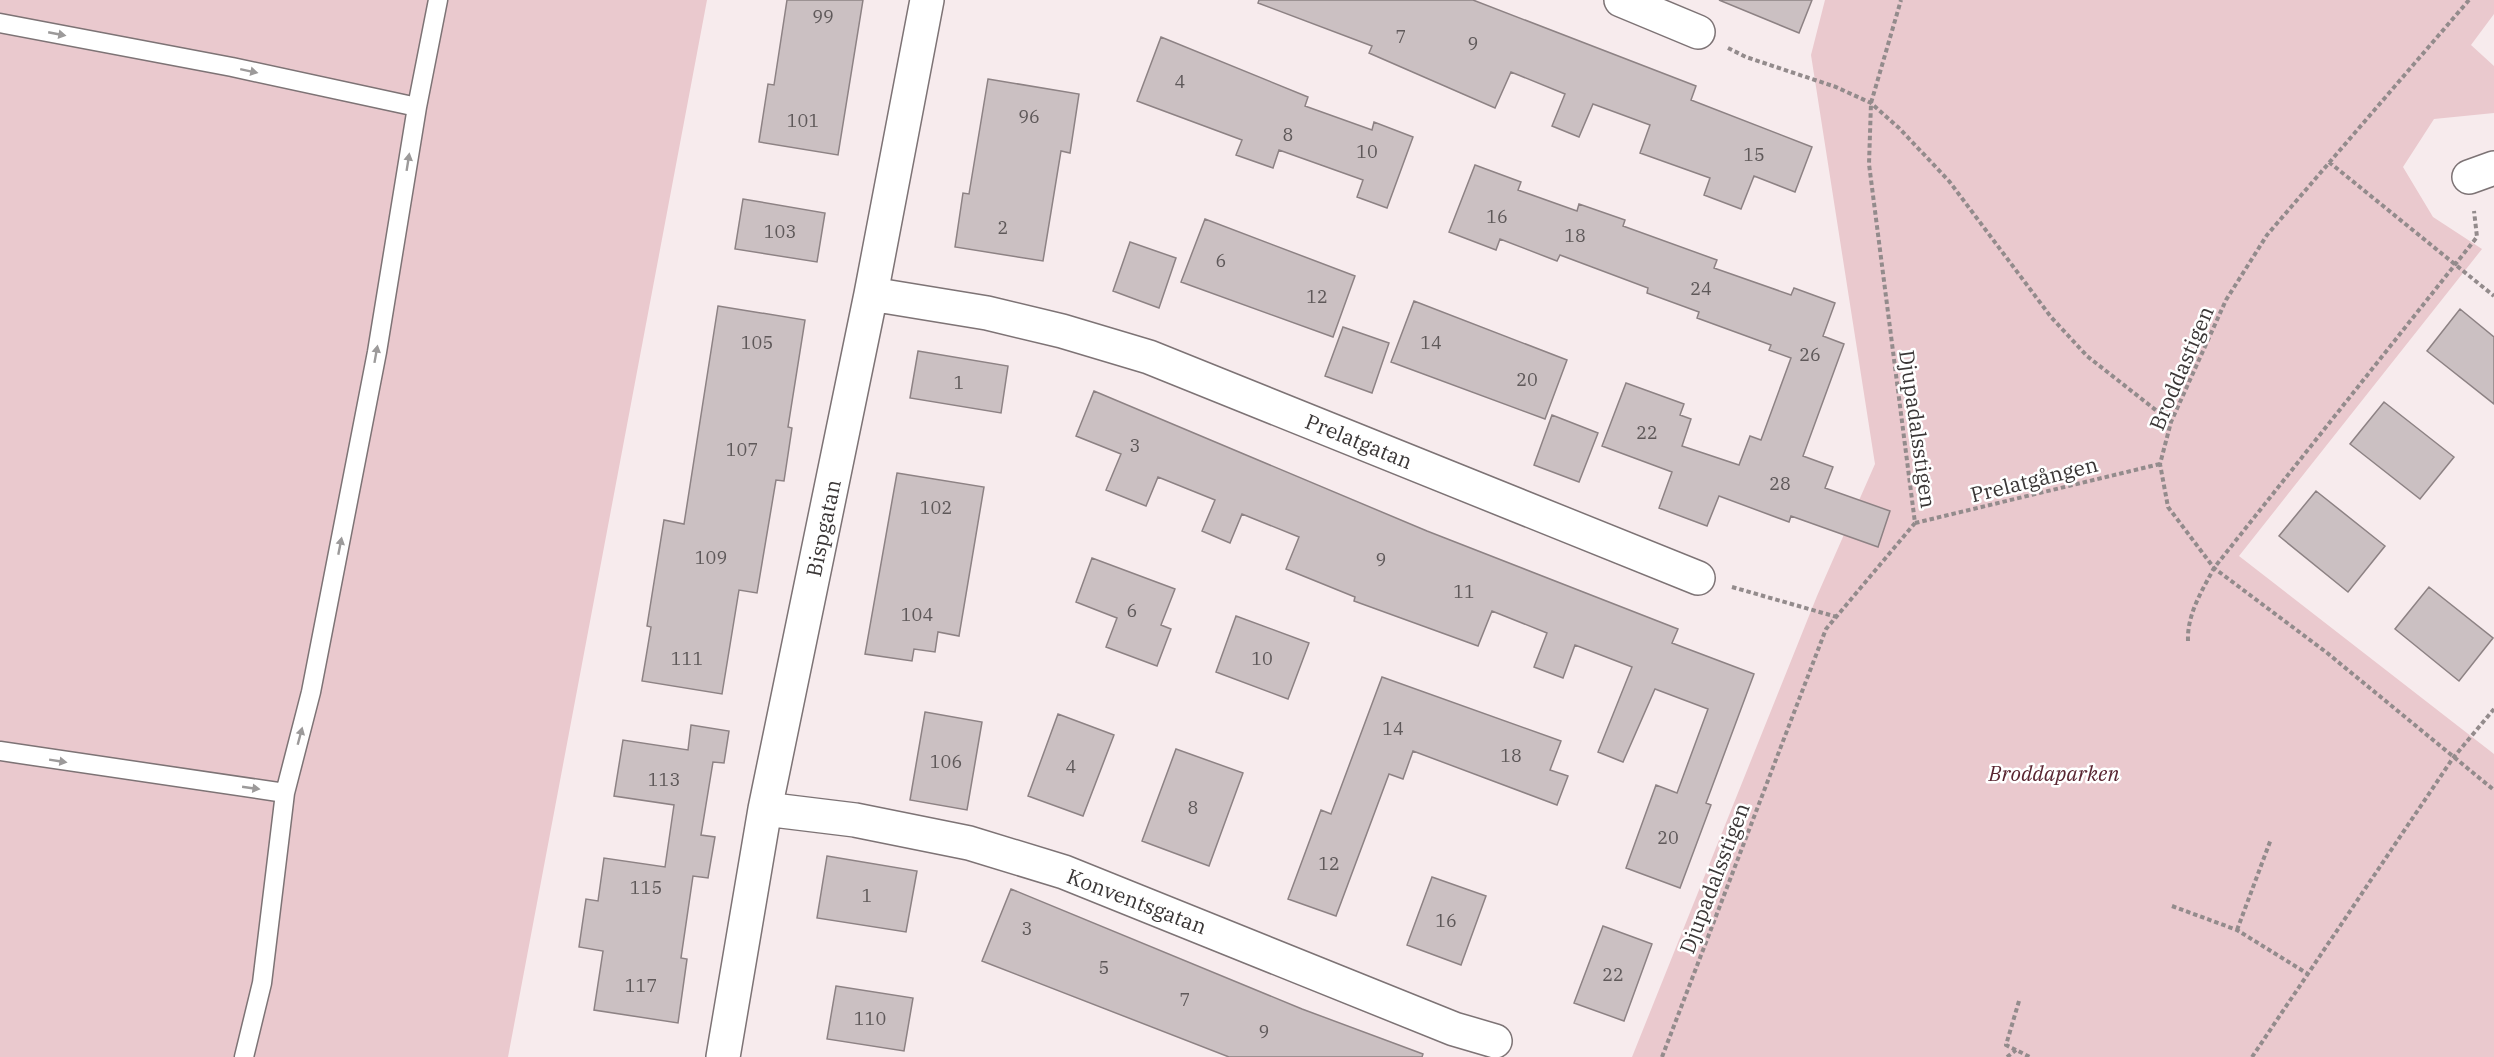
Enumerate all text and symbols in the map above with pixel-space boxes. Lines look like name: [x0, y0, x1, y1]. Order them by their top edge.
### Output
house number: 99: [812, 5, 834, 28]
house number: 7: [1396, 25, 1406, 48]
one-way arrow: [48, 30, 67, 39]
house number: 9: [1468, 32, 1478, 55]
one-way arrow: [240, 66, 258, 76]
house number: 4: [1175, 70, 1185, 93]
house number: 96: [1018, 105, 1040, 128]
house number: 101: [787, 109, 819, 132]
house number: 8: [1283, 123, 1293, 146]
house number: 10: [1356, 140, 1378, 163]
house number: 15: [1743, 143, 1765, 166]
one-way arrow: [403, 152, 412, 171]
house number: 16: [1486, 205, 1508, 228]
house number: 2: [998, 216, 1008, 239]
house number: 103: [764, 220, 796, 243]
house number: 18: [1564, 224, 1586, 247]
house number: 6: [1216, 249, 1226, 272]
house number: 24: [1690, 277, 1712, 300]
house number: 12: [1306, 285, 1328, 308]
street label: Broddastigen: [2142, 302, 2220, 434]
house number: 105: [741, 331, 773, 354]
house number: 14: [1420, 331, 1442, 354]
house number: 26: [1799, 343, 1821, 366]
one-way arrow: [372, 344, 381, 363]
street label: Djupadalsstigen: [1893, 348, 1943, 510]
house number: 20: [1516, 368, 1538, 391]
house number: 1: [954, 371, 964, 394]
street label: Prelatgatan: [1301, 407, 1417, 475]
house number: 22: [1636, 421, 1658, 444]
house number: 3: [1130, 434, 1140, 457]
house number: 107: [726, 438, 758, 461]
street label: Prelatgången: [1967, 450, 2101, 508]
house number: 28: [1769, 472, 1791, 495]
street label: Bispgatan: [799, 477, 847, 579]
house number: 102: [920, 496, 952, 519]
one-way arrow: [335, 536, 344, 555]
house number: 109: [695, 546, 727, 569]
house number: 9: [1376, 548, 1386, 571]
house number: 11: [1453, 580, 1475, 603]
house number: 6: [1127, 599, 1137, 622]
house number: 104: [901, 603, 933, 626]
house number: 111: [671, 647, 703, 670]
house number: 10: [1251, 647, 1273, 670]
house number: 14: [1382, 717, 1404, 740]
one-way arrow: [295, 727, 305, 746]
house number: 18: [1500, 744, 1522, 767]
house number: 106: [930, 750, 962, 773]
house number: 4: [1066, 755, 1076, 778]
one-way arrow: [48, 757, 67, 766]
park label: Broddaparken: [1988, 759, 2119, 787]
house number: 113: [648, 768, 680, 791]
one-way arrow: [241, 784, 260, 793]
house number: 8: [1188, 796, 1198, 819]
street label: Djupadalsstigen: [1672, 799, 1756, 957]
house number: 20: [1657, 826, 1679, 849]
house number: 12: [1318, 852, 1340, 875]
street label: Konventsgatan: [1063, 862, 1211, 940]
house number: 115: [630, 876, 662, 899]
house number: 1: [862, 884, 872, 907]
house number: 16: [1435, 909, 1457, 932]
house number: 3: [1022, 917, 1032, 940]
house number: 5: [1099, 956, 1109, 979]
house number: 22: [1602, 963, 1624, 986]
house number: 117: [625, 974, 657, 997]
house number: 7: [1180, 988, 1190, 1011]
house number: 110: [854, 1007, 886, 1030]
house number: 9: [1259, 1020, 1269, 1043]

